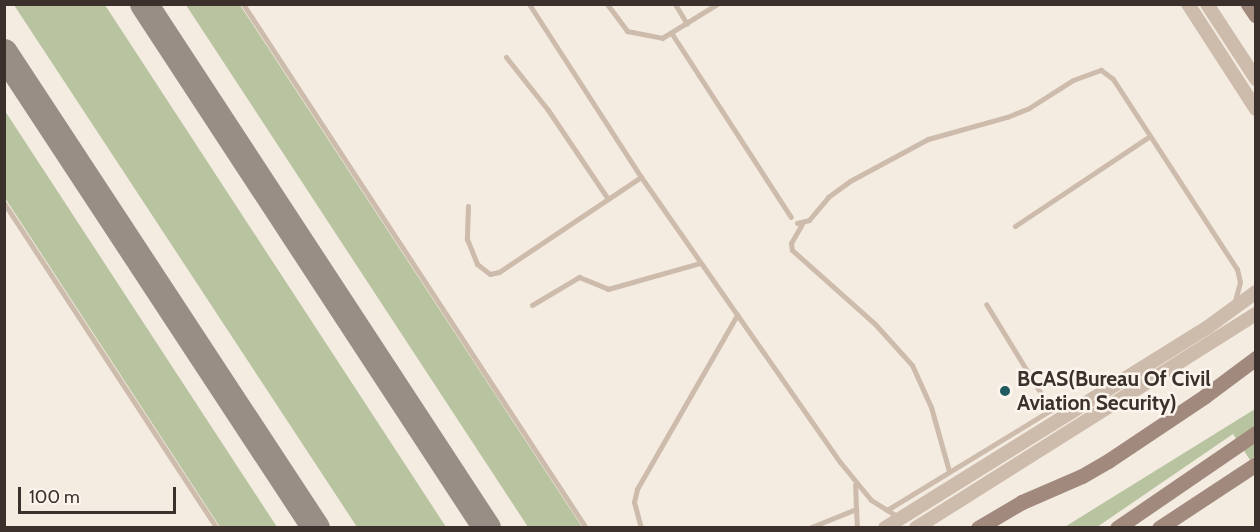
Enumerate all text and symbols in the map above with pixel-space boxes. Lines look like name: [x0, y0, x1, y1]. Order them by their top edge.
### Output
place label: BCAS(Bureau Of Civil Aviation Security): [1017, 366, 1211, 416]
marker: BCAS(Bureau Of Civil Aviation Security): [998, 384, 1012, 398]
scale bar: [21, 475, 178, 513]
text: 100 m: [29, 486, 80, 508]

